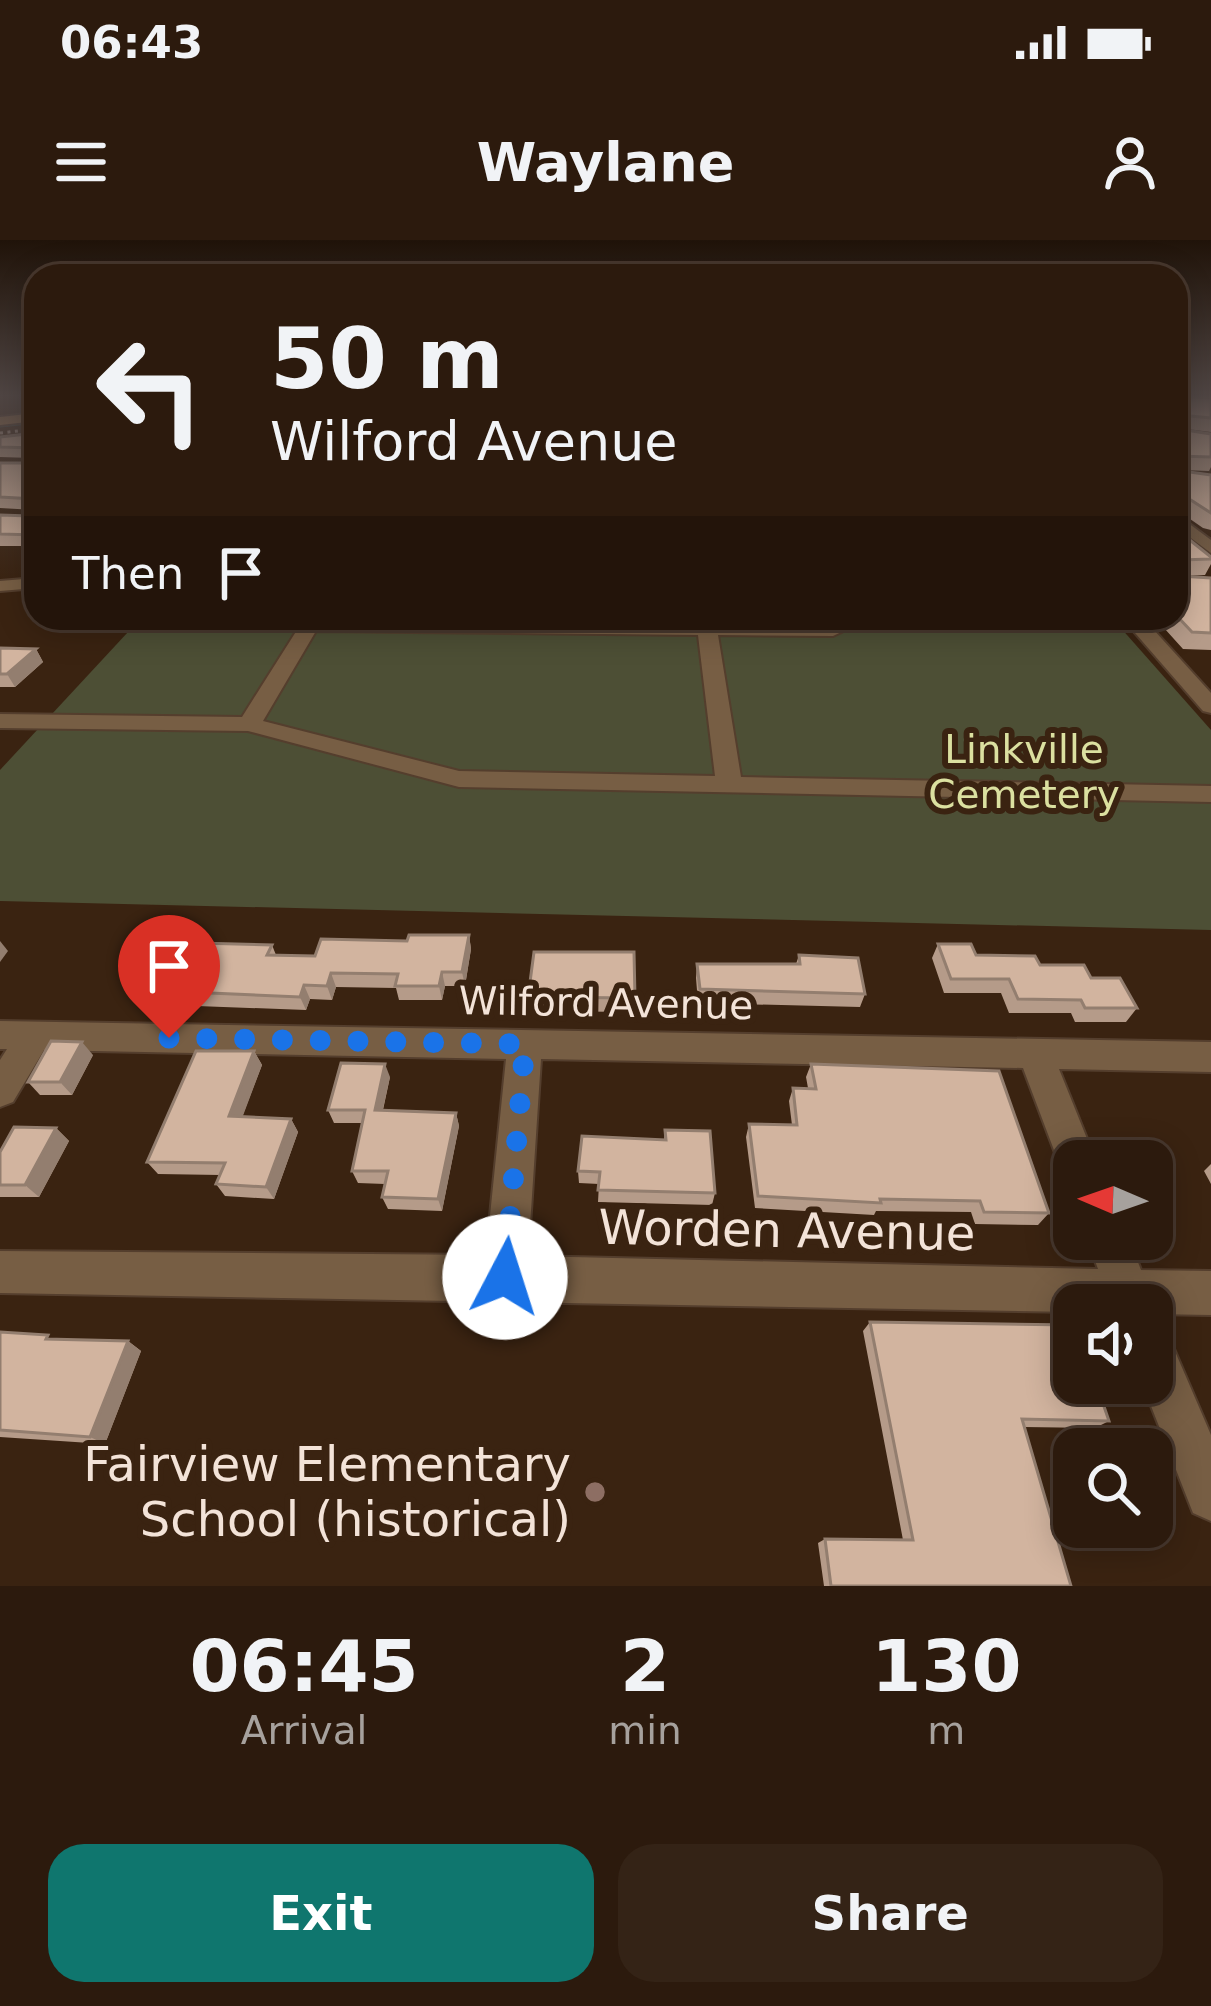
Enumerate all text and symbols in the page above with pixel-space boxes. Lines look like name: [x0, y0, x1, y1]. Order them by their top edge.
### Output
text: 06:43: [60, 16, 203, 69]
icon: menu: [48, 129, 114, 195]
icon: person: [1097, 129, 1163, 195]
text: Waylane: [477, 131, 734, 194]
text: 50 m: [270, 310, 504, 408]
icon: left: [72, 312, 228, 468]
text: Wilford Avenue: [270, 410, 678, 473]
icon: arrive: [208, 540, 274, 606]
text: Then: [72, 547, 184, 600]
park label: Linkville Cemetery: [928, 727, 1120, 817]
pin: [118, 915, 220, 1038]
icon: arrive: [136, 933, 202, 999]
street label: Wilford Avenue: [458, 978, 754, 1028]
north arrow: [1053, 1140, 1173, 1260]
map controls: [1053, 1140, 1173, 1548]
street label: Worden Avenue: [598, 1199, 976, 1261]
position arrow: [442, 1214, 568, 1340]
button: sound: [1053, 1284, 1173, 1404]
button: search: [1053, 1428, 1173, 1548]
place label: Fairview Elementary School (historical): [83, 1436, 571, 1547]
marker: Fairview Elementary School (historical): [582, 1479, 608, 1505]
text: 06:45: [189, 1624, 419, 1708]
text: 2: [620, 1624, 670, 1708]
text: 130: [871, 1624, 1021, 1708]
text: Arrival: [241, 1708, 367, 1753]
text: min: [608, 1708, 682, 1753]
text: m: [927, 1708, 965, 1753]
button: Exit: [48, 1844, 594, 1982]
button: Share: [618, 1844, 1163, 1982]

